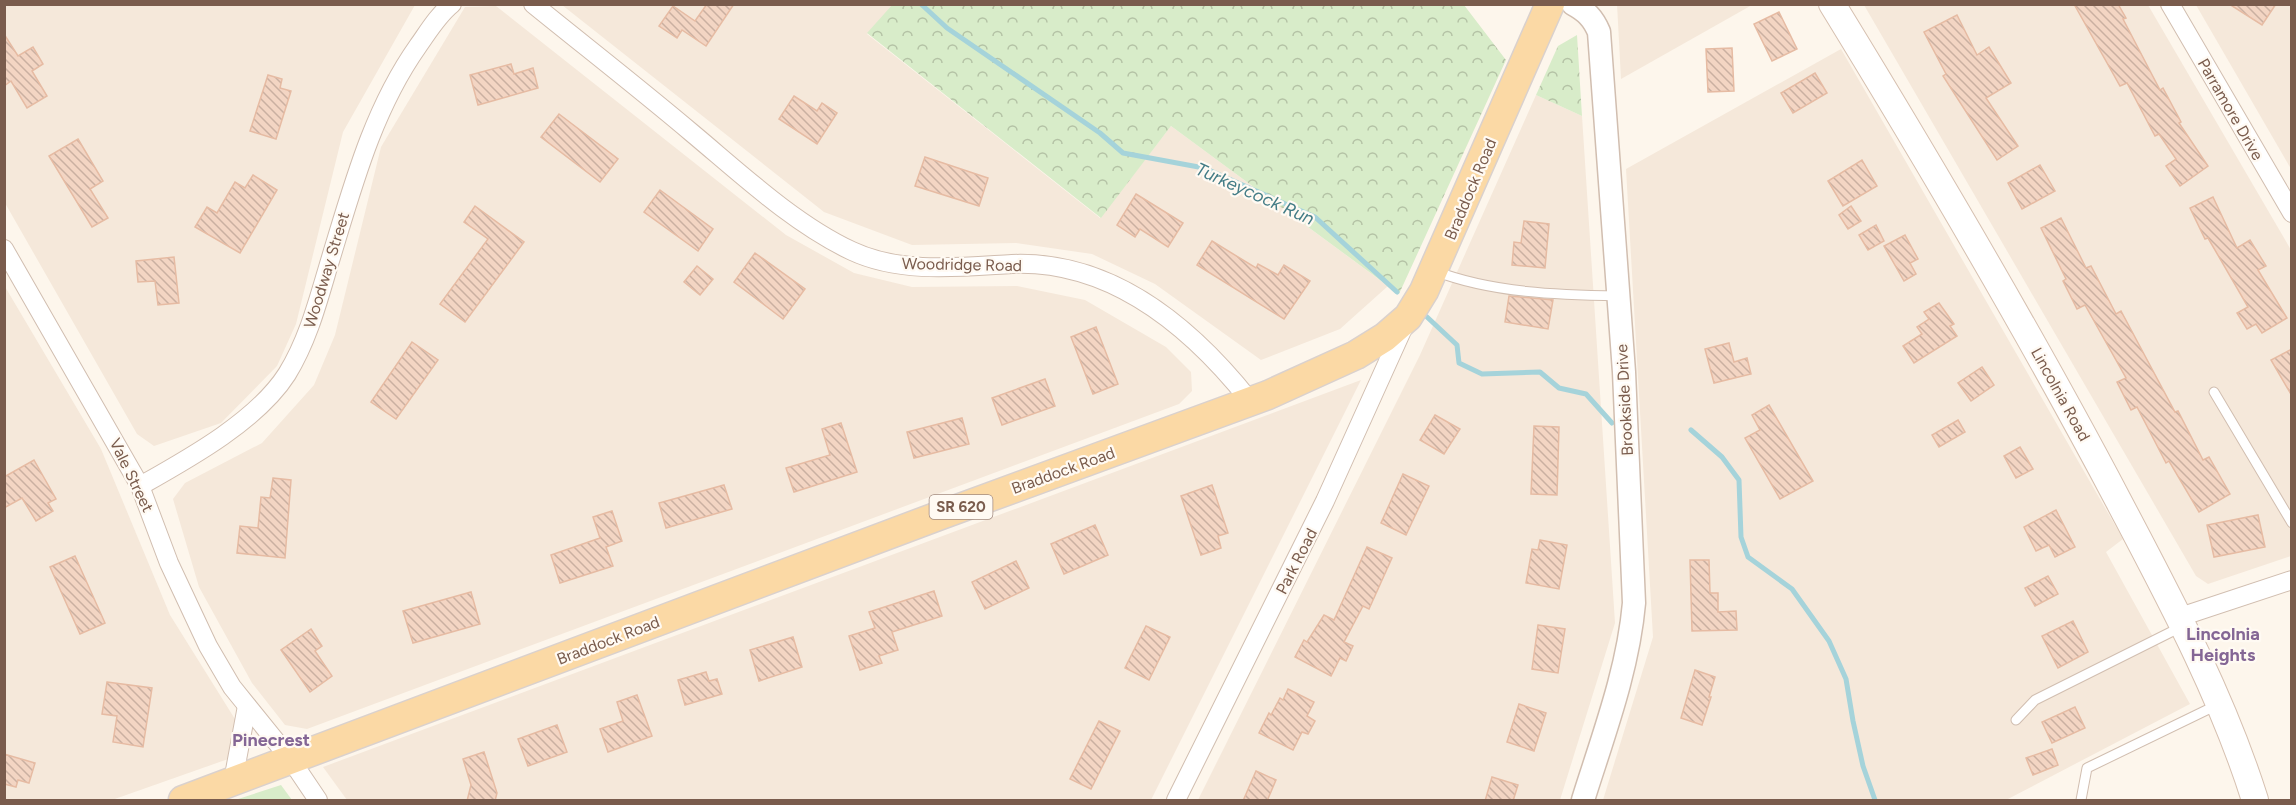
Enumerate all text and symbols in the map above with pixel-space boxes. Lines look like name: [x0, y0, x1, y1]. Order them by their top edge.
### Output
street label: Parramore Drive: [2194, 55, 2267, 164]
street label: Braddock Road: [1441, 136, 1500, 243]
water label: Turkeycock Run: [1192, 158, 1318, 230]
street label: Woodway Street: [300, 210, 353, 330]
street label: Woodridge Road: [902, 254, 1022, 275]
street label: Brookside Drive: [1612, 343, 1637, 456]
street label: Lincolnia Road: [2027, 344, 2094, 444]
street label: Vale Street: [106, 435, 158, 515]
street label: Braddock Road: [1009, 443, 1117, 498]
road number: SR 620: [930, 495, 992, 519]
street label: Park Road: [1272, 525, 1321, 597]
street label: Braddock Road: [554, 612, 662, 669]
district label: Lincolnia Heights: [2186, 623, 2260, 666]
district label: Pinecrest: [232, 729, 310, 751]

